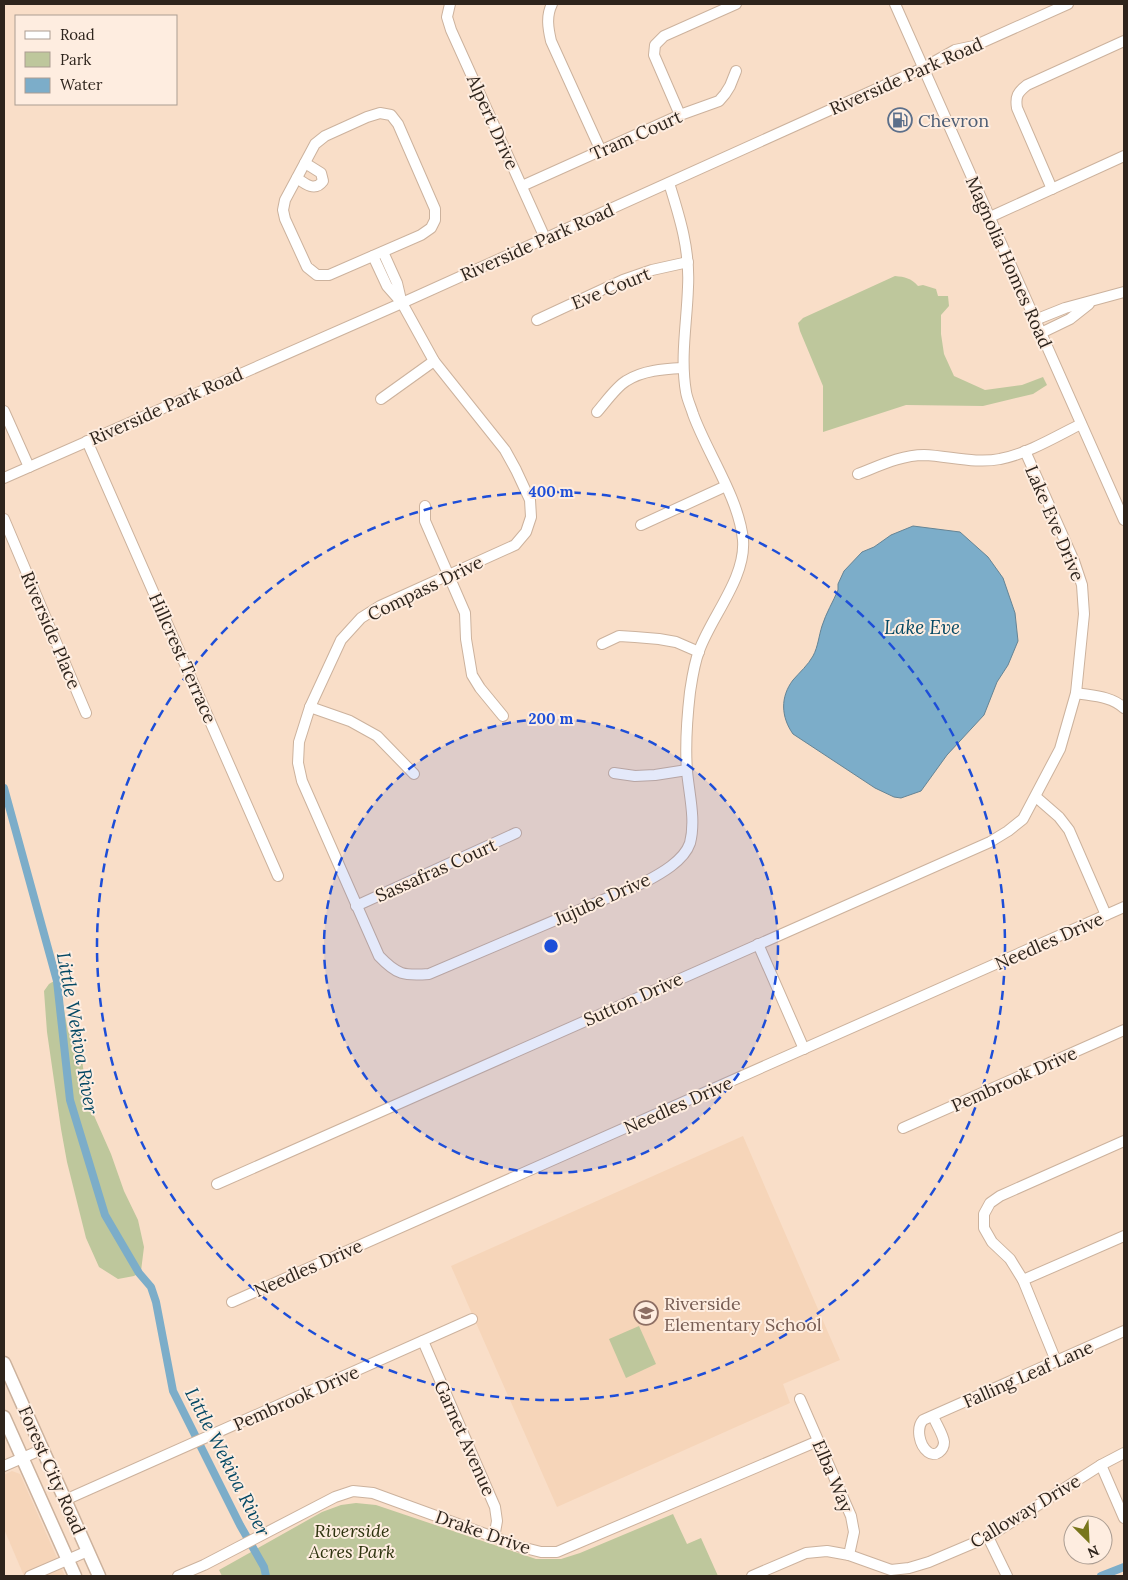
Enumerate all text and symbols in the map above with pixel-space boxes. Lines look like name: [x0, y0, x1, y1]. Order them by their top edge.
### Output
legend: [15, 15, 178, 105]
text: Road: [60, 25, 95, 44]
street label: Riverside Park Road: [826, 32, 986, 120]
text: Park: [60, 50, 91, 69]
street label: Alpert Drive: [461, 70, 524, 173]
text: Water: [60, 75, 103, 94]
street label: Tram Court: [587, 105, 685, 165]
fuel station icon: Chevron: [887, 107, 913, 133]
place label: Chevron: [918, 109, 989, 132]
street label: Magnolia Homes Road: [961, 172, 1057, 352]
street label: Riverside Park Road: [457, 198, 617, 286]
street label: Eve Court: [568, 262, 654, 314]
street label: Riverside Park Road: [86, 362, 246, 450]
street label: Lake Eve Drive: [1020, 462, 1090, 585]
text: 400 m: [528, 482, 574, 501]
street label: Compass Drive: [363, 550, 487, 626]
street label: Riverside Place: [16, 568, 86, 693]
street label: Hillcrest Terrace: [144, 589, 222, 727]
water label: Lake Eve: [884, 615, 960, 639]
text: 200 m: [529, 709, 574, 728]
street label: Sassafras Court: [372, 833, 500, 907]
street label: Jujube Drive: [549, 867, 654, 931]
street label: Needles Drive: [991, 907, 1107, 975]
centre of rings: [542, 937, 560, 955]
water label: Little Wekiva River: [52, 950, 104, 1116]
street label: Sutton Drive: [580, 967, 686, 1031]
street label: Pembrook Drive: [948, 1041, 1081, 1117]
street label: Needles Drive: [620, 1071, 736, 1139]
street label: Needles Drive: [250, 1234, 366, 1302]
place label: Riverside Elementary School: [664, 1292, 822, 1336]
school or university icon: Riverside Elementary School: [633, 1300, 659, 1326]
street label: Falling Leaf Lane: [959, 1335, 1097, 1413]
street label: Pembrook Drive: [230, 1360, 363, 1436]
street label: Garnet Avenue: [429, 1377, 501, 1500]
water label: Little Wekiva River: [180, 1383, 276, 1541]
street label: Forest City Road: [13, 1402, 91, 1538]
street label: Elba Way: [807, 1436, 859, 1516]
street label: Calloway Drive: [966, 1469, 1085, 1553]
street label: Drake Drive: [432, 1505, 534, 1559]
north arrow: [1063, 1515, 1113, 1565]
park label: Riverside Acres Park: [308, 1519, 395, 1563]
text: N: [1085, 1541, 1102, 1562]

